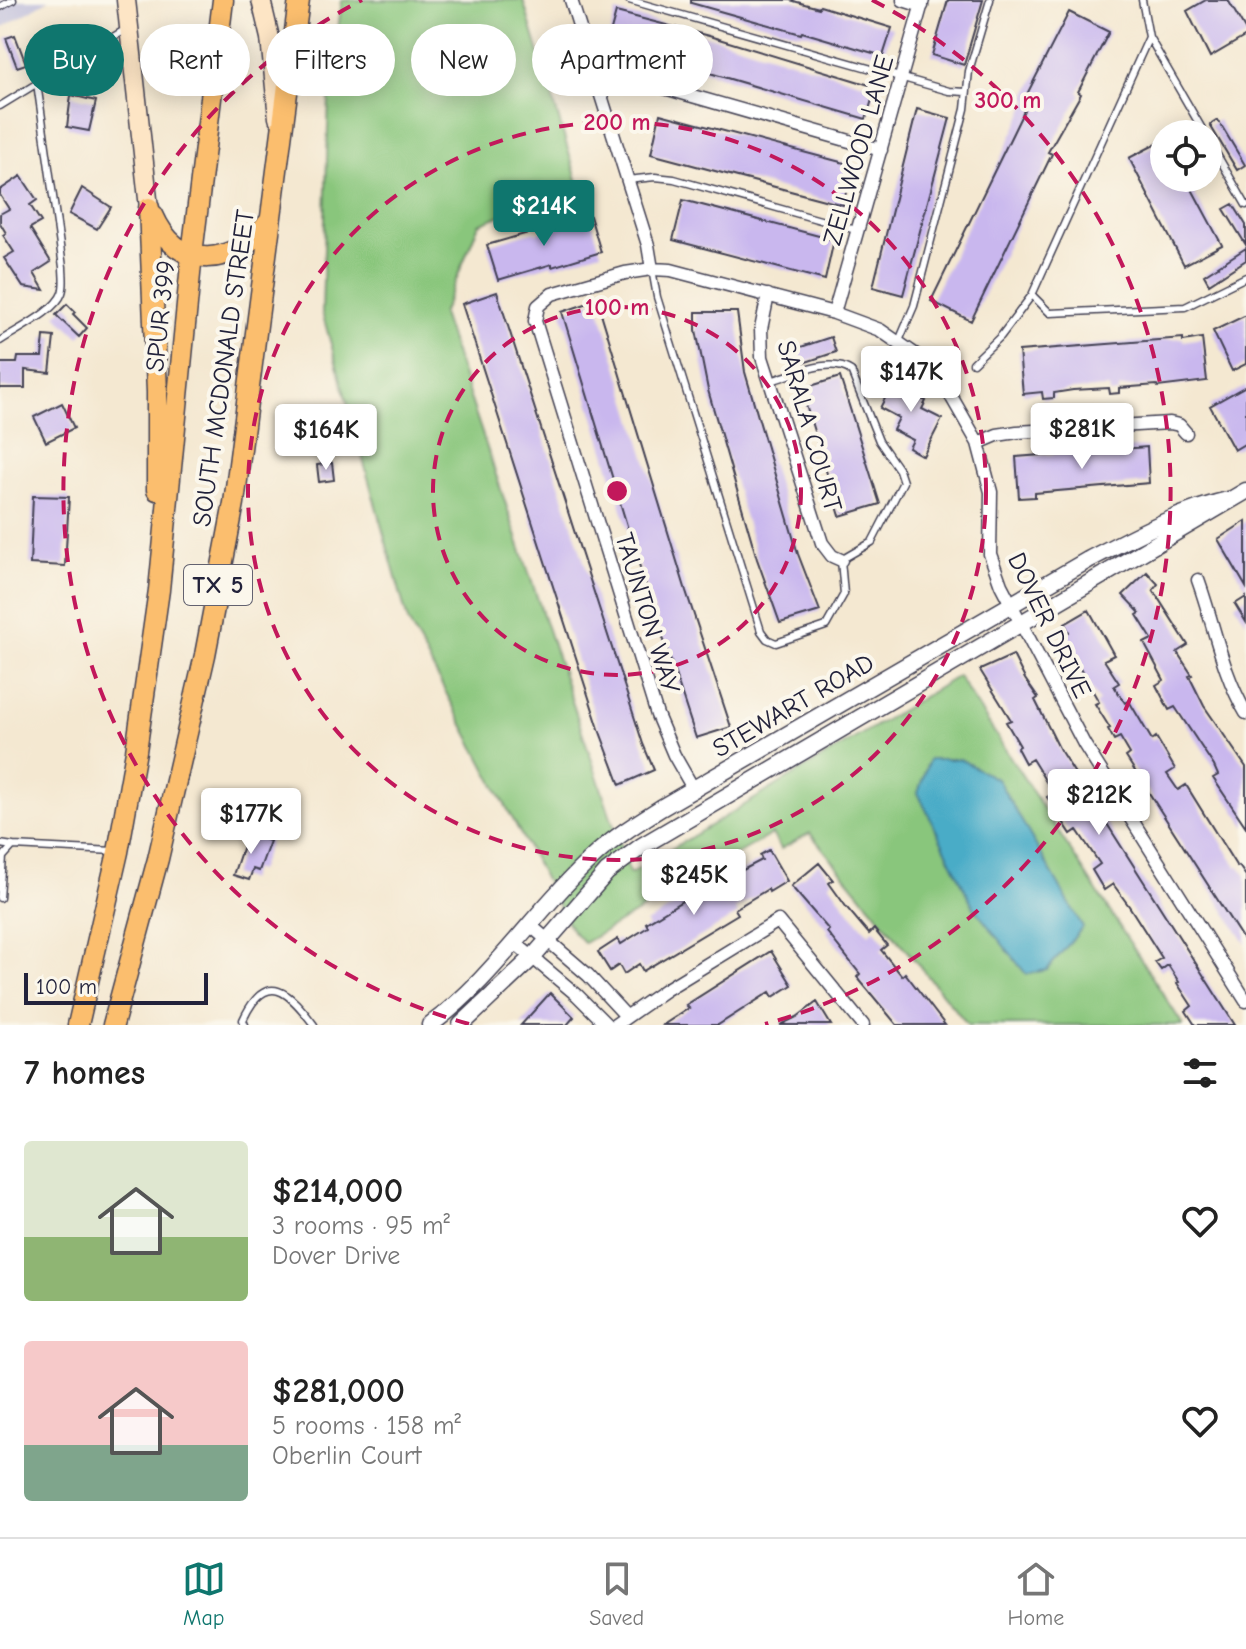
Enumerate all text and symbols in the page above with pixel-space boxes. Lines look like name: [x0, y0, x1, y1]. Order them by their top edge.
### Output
chip: Buy: [24, 24, 124, 96]
chip: Rent: [140, 24, 250, 96]
chip: Filters: [266, 24, 395, 96]
chip: New: [411, 24, 516, 96]
chip: Apartment: [532, 24, 713, 96]
street label: ZELLWOOD LANE: [818, 52, 900, 249]
text: 300 m: [975, 86, 1041, 114]
text: 200 m: [583, 108, 651, 136]
map controls: [1150, 120, 1222, 192]
button: locate: [1150, 120, 1222, 192]
pin: $214K: [488, 180, 600, 248]
text: $214K: [511, 191, 577, 221]
street label: SOUTH MCDONALD STREET: [187, 207, 261, 528]
street label: SPUR 399: [140, 259, 182, 373]
text: 100 m: [585, 293, 649, 321]
street label: SARALA COURT: [770, 337, 848, 516]
pin: $147K: [855, 346, 967, 414]
text: $147K: [879, 357, 943, 387]
pin: $281K: [1026, 403, 1138, 471]
pin: $164K: [270, 404, 382, 472]
text: $281K: [1049, 414, 1115, 444]
text: $164K: [293, 415, 359, 445]
centre of rings: [603, 477, 631, 505]
street label: TAUNTON WAY: [608, 529, 686, 698]
street label: DOVER DRIVE: [1001, 548, 1097, 703]
road number: TX 5: [184, 565, 252, 605]
street label: STEWART ROAD: [707, 648, 880, 764]
pin: $212K: [1043, 769, 1155, 837]
text: $212K: [1066, 780, 1132, 810]
pin: $177K: [195, 788, 307, 856]
text: $177K: [219, 799, 283, 829]
pin: $245K: [638, 849, 750, 917]
text: $245K: [660, 860, 728, 890]
scale bar: [24, 969, 208, 1005]
text: 100 m: [36, 974, 97, 1000]
icon: filters: [1178, 1051, 1222, 1095]
text: 7 homes: [24, 1053, 145, 1093]
text: $214,000: [272, 1171, 403, 1211]
icon: home: [88, 1173, 184, 1269]
icon: heart: [1178, 1199, 1222, 1243]
text: 3 rooms · 95 m²: [272, 1211, 450, 1241]
text: Dover Drive: [272, 1241, 400, 1271]
text: $281,000: [272, 1371, 405, 1411]
icon: home: [88, 1373, 184, 1469]
icon: heart: [1178, 1399, 1222, 1443]
text: 5 rooms · 158 m²: [272, 1411, 461, 1441]
text: Oberlin Court: [272, 1441, 421, 1471]
tab: Map: [182, 1557, 226, 1631]
tab: Saved: [589, 1557, 644, 1631]
tab: Home: [1007, 1557, 1064, 1631]

